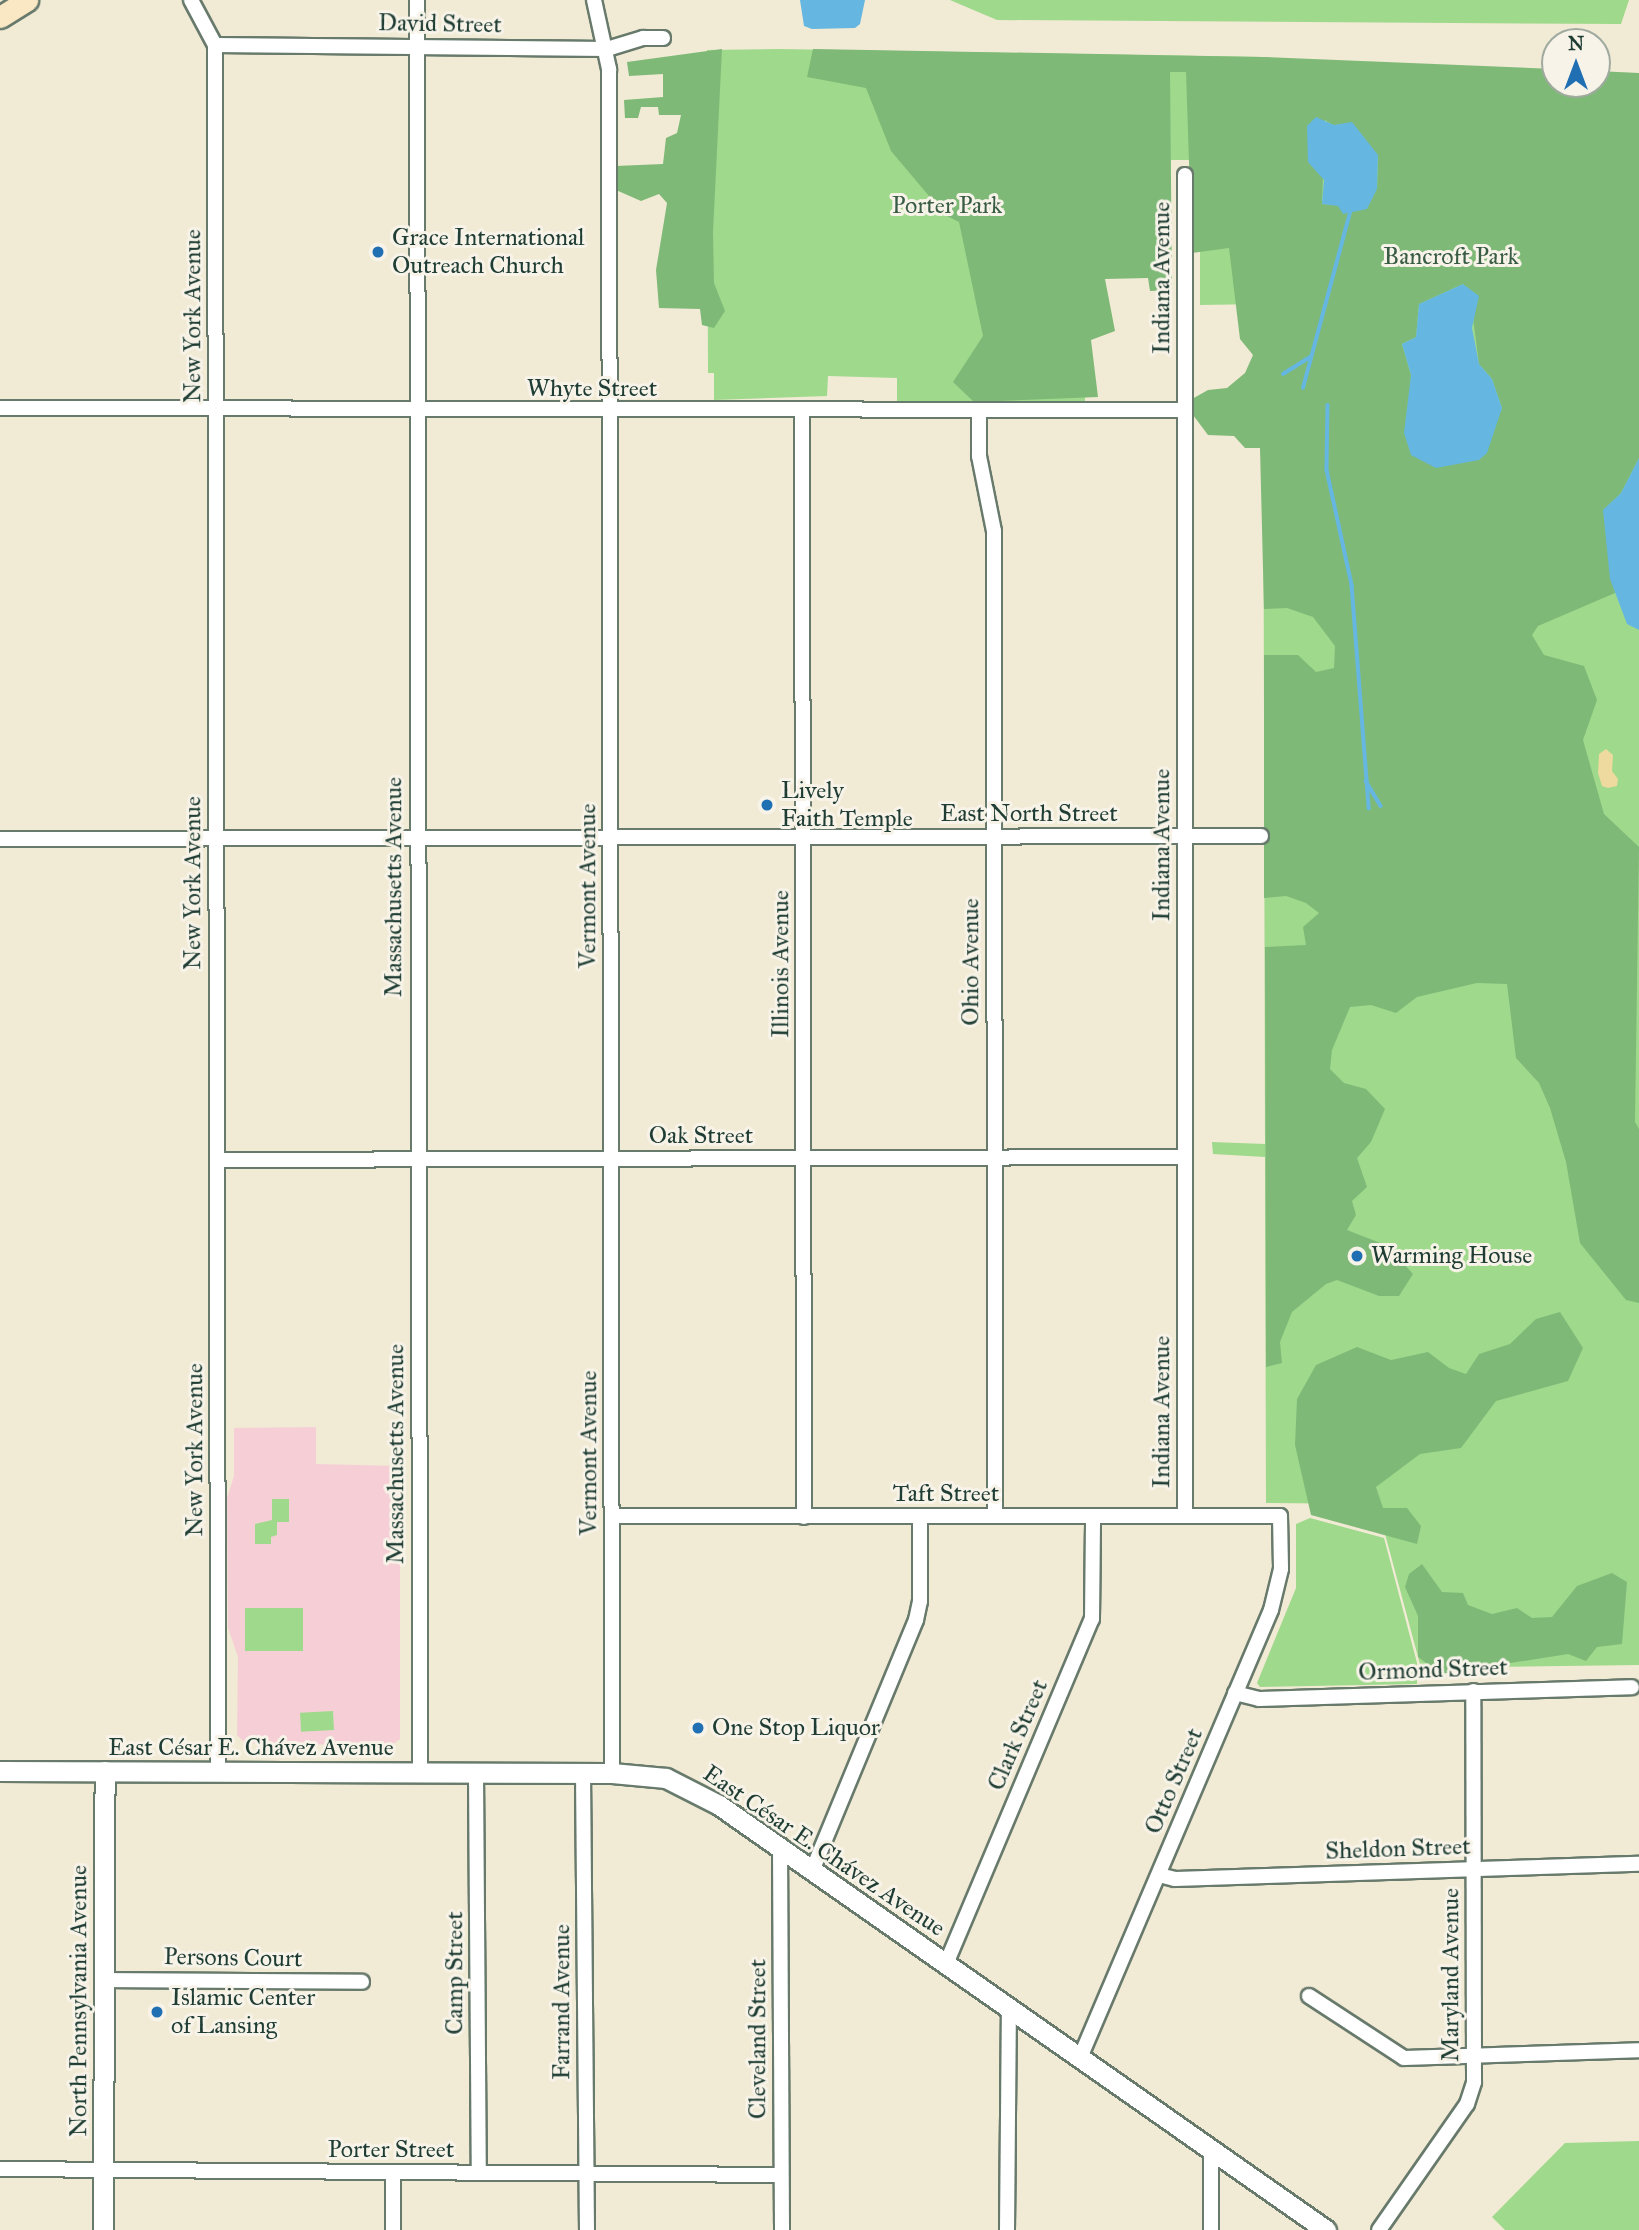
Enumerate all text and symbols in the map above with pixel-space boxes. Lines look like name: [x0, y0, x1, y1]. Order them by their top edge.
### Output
street label: David Street: [378, 9, 502, 39]
north arrow: [1541, 28, 1611, 98]
text: N: [1568, 32, 1584, 55]
park label: Porter Park: [892, 192, 1002, 220]
street label: Indiana Avenue: [1148, 202, 1176, 354]
place label: Grace International Outreach Church: [392, 224, 585, 280]
street label: New York Avenue: [179, 229, 207, 403]
park label: Bancroft Park: [1383, 243, 1519, 271]
marker: Grace International Outreach Church: [370, 244, 386, 260]
street label: Whyte Street: [527, 375, 657, 403]
street label: Indiana Avenue: [1148, 769, 1176, 921]
street label: Massachusetts Avenue: [380, 777, 408, 997]
place label: Lively Faith Temple: [781, 777, 913, 833]
street label: New York Avenue: [179, 796, 207, 970]
marker: Lively Faith Temple: [759, 797, 775, 813]
street label: East North Street: [940, 800, 1118, 828]
street label: Vermont Avenue: [574, 804, 602, 968]
street label: Illinois Avenue: [767, 890, 795, 1038]
street label: Ohio Avenue: [957, 898, 985, 1026]
street label: Oak Street: [649, 1122, 753, 1150]
place label: Warming House: [1371, 1242, 1532, 1270]
marker: Warming House: [1349, 1248, 1365, 1264]
street label: Indiana Avenue: [1148, 1336, 1176, 1488]
street label: Massachusetts Avenue: [382, 1344, 410, 1564]
street label: New York Avenue: [181, 1363, 209, 1537]
street label: Vermont Avenue: [575, 1371, 603, 1535]
street label: Taft Street: [893, 1480, 999, 1508]
street label: Ormond Street: [1358, 1653, 1508, 1687]
street label: Clark Street: [982, 1675, 1054, 1795]
place label: One Stop Liquor: [712, 1714, 880, 1742]
marker: One Stop Liquor: [690, 1720, 706, 1736]
street label: Otto Street: [1139, 1724, 1209, 1838]
street label: East César E. Chávez Avenue: [108, 1734, 394, 1762]
street label: East César E. Chávez Avenue: [698, 1759, 950, 1943]
street label: Sheldon Street: [1325, 1832, 1471, 1866]
street label: North Pennsylvania Avenue: [65, 1865, 93, 2137]
street label: Maryland Avenue: [1437, 1888, 1465, 2062]
street label: Camp Street: [441, 1911, 469, 2035]
street label: Farrand Avenue: [548, 1924, 576, 2080]
street label: Persons Court: [163, 1942, 303, 1974]
street label: Cleveland Street: [744, 1959, 772, 2119]
place label: Islamic Center of Lansing: [171, 1984, 315, 2040]
marker: Islamic Center of Lansing: [149, 2004, 165, 2020]
street label: Porter Street: [328, 2136, 454, 2164]

